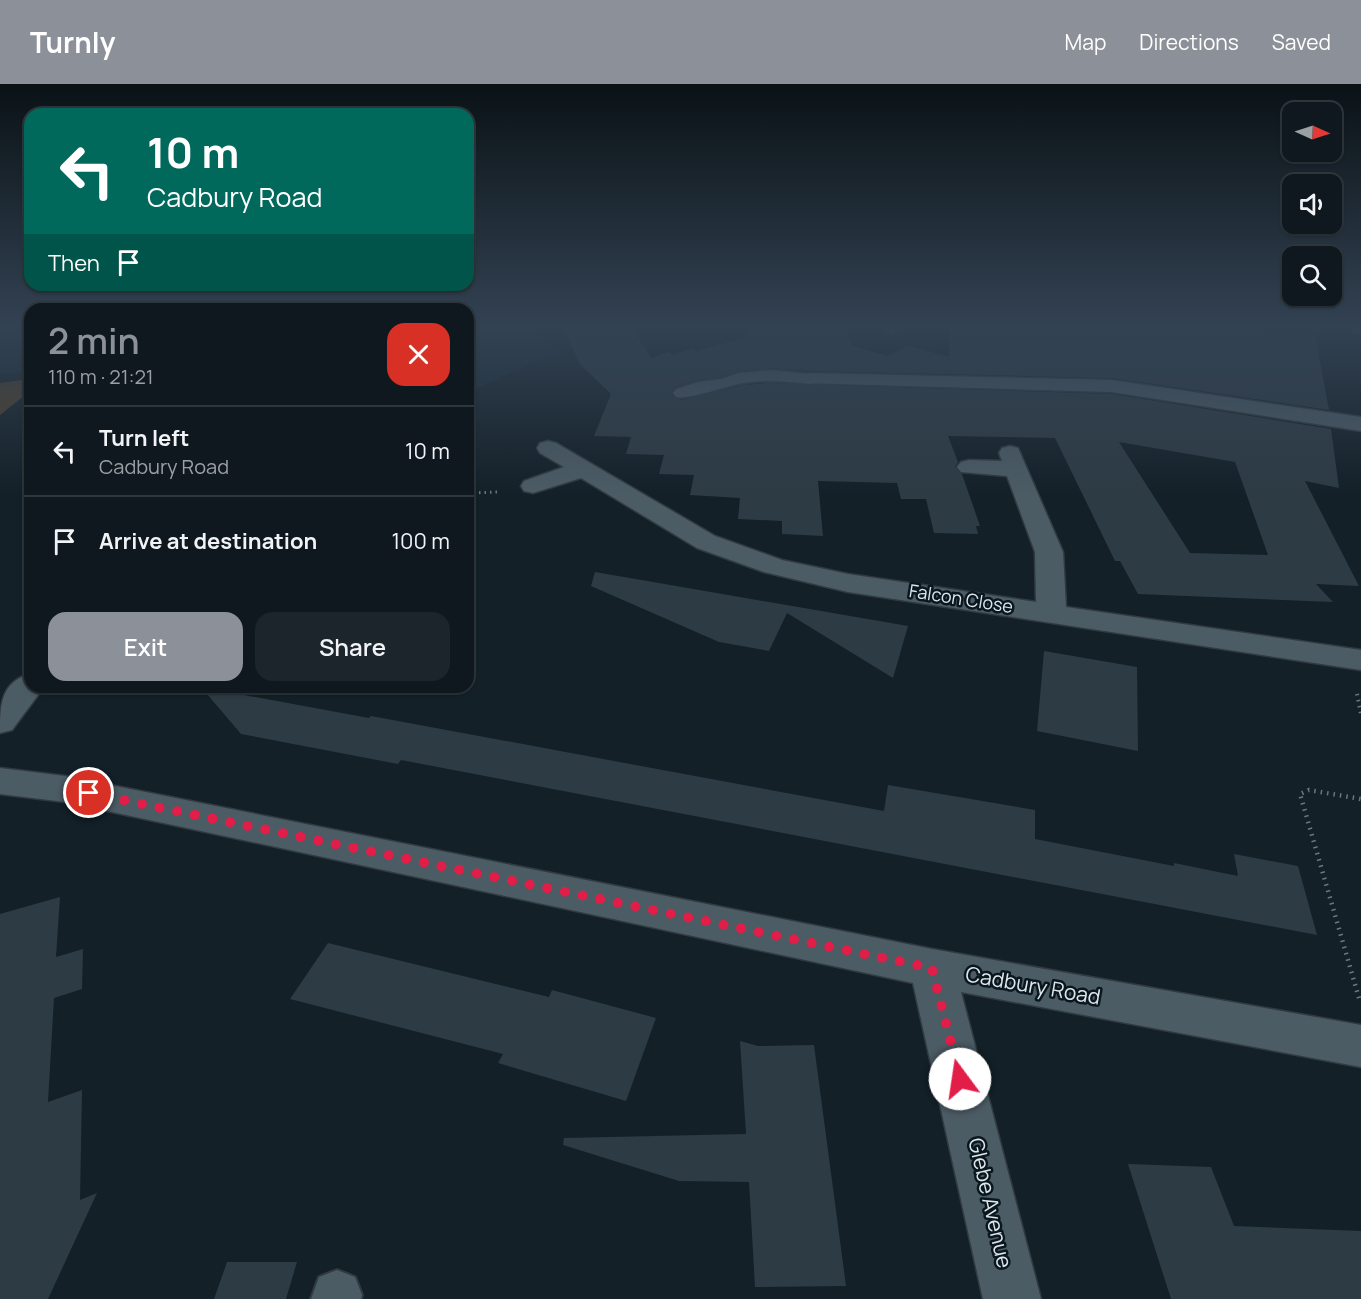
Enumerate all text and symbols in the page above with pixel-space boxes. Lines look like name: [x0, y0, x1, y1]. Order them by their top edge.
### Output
text: Turnly: [30, 23, 115, 61]
text: Map: [1065, 28, 1106, 56]
text: Directions: [1139, 28, 1239, 56]
text: Saved: [1272, 28, 1331, 56]
north arrow: [1282, 102, 1342, 162]
map controls: [1282, 102, 1342, 306]
text: 10 m: [147, 123, 239, 181]
icon: left: [48, 132, 126, 210]
button: sound: [1282, 174, 1342, 234]
text: Cadbury Road: [147, 178, 323, 215]
icon: arrive: [112, 246, 145, 279]
button: search: [1282, 246, 1342, 306]
text: Then: [48, 248, 100, 278]
text: 2 min: [48, 316, 140, 365]
button: close: [387, 323, 450, 386]
text: 110 m · 21:21: [48, 363, 154, 390]
text: Turn left: [99, 423, 189, 453]
icon: left: [48, 435, 81, 468]
text: 10 m: [405, 436, 450, 466]
text: Cadbury Road: [99, 453, 229, 480]
icon: arrive: [48, 525, 81, 558]
text: Arrive at destination: [99, 526, 317, 556]
text: 100 m: [392, 526, 450, 556]
street label: Falcon Close: [907, 578, 1015, 618]
button: Exit: [48, 612, 243, 681]
button: Share: [255, 612, 450, 681]
pin: [63, 767, 114, 818]
icon: arrive: [72, 776, 105, 809]
street label: Cadbury Road: [964, 959, 1103, 1011]
position arrow: [928, 1047, 992, 1111]
street label: Glebe Avenue: [962, 1135, 1020, 1271]

